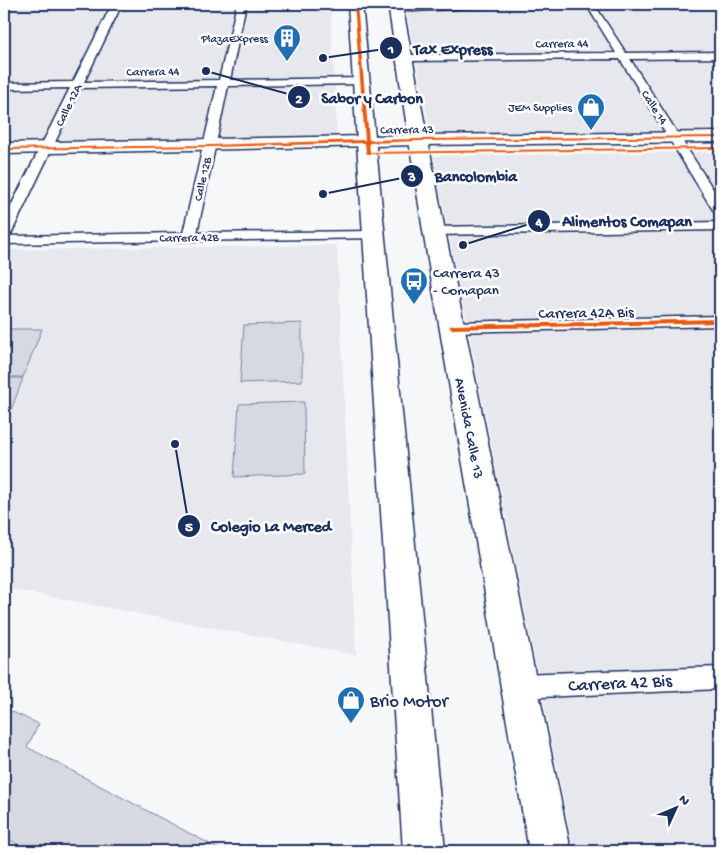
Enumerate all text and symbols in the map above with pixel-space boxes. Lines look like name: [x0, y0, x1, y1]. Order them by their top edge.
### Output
building icon: PlazaExpress: [272, 23, 302, 62]
place label: PlazaExpress: [200, 33, 269, 47]
callout: Tax Express: [379, 33, 503, 64]
street label: Carrera 44: [535, 38, 589, 52]
text: 1: [387, 41, 394, 59]
text: Tax Express: [411, 42, 494, 61]
street label: Carrera 44: [126, 66, 180, 80]
street label: Calle 12A: [54, 82, 86, 129]
callout: Sabor y Carbon: [286, 82, 433, 113]
street label: Calle 14: [637, 88, 670, 128]
text: 2: [295, 91, 303, 109]
text: Sabor y Carbon: [321, 91, 423, 110]
shop icon: JEM Supplies: [576, 92, 606, 131]
place label: JEM Supplies: [508, 102, 573, 116]
street label: Carrera 43: [380, 124, 434, 138]
street label: Calle 12B: [192, 155, 216, 203]
callout: Bancolombia: [399, 160, 527, 191]
text: 3: [407, 169, 416, 187]
text: Bancolombia: [434, 169, 518, 188]
callout: Alimentos Comapan: [527, 205, 701, 236]
text: 4: [534, 214, 543, 232]
text: Alimentos Comapan: [561, 214, 692, 233]
street label: Carrera 42B: [159, 231, 220, 247]
place label: Carrera 43 - Comapan: [433, 265, 500, 300]
bus stop icon: Carrera 43 - Comapan: [399, 266, 429, 305]
street label: Carrera 42A Bis: [538, 304, 634, 324]
street label: Avenida Calle 13: [449, 376, 487, 481]
callout: Colegio La Merced: [176, 510, 341, 541]
text: 5: [185, 519, 193, 537]
text: Colegio La Merced: [210, 519, 333, 538]
street label: Carrera 42 Bis: [568, 671, 674, 698]
shop icon: Brio Motor: [336, 685, 366, 724]
place label: Brio Motor: [369, 692, 450, 713]
north arrow: [652, 782, 702, 832]
text: N: [674, 792, 693, 810]

